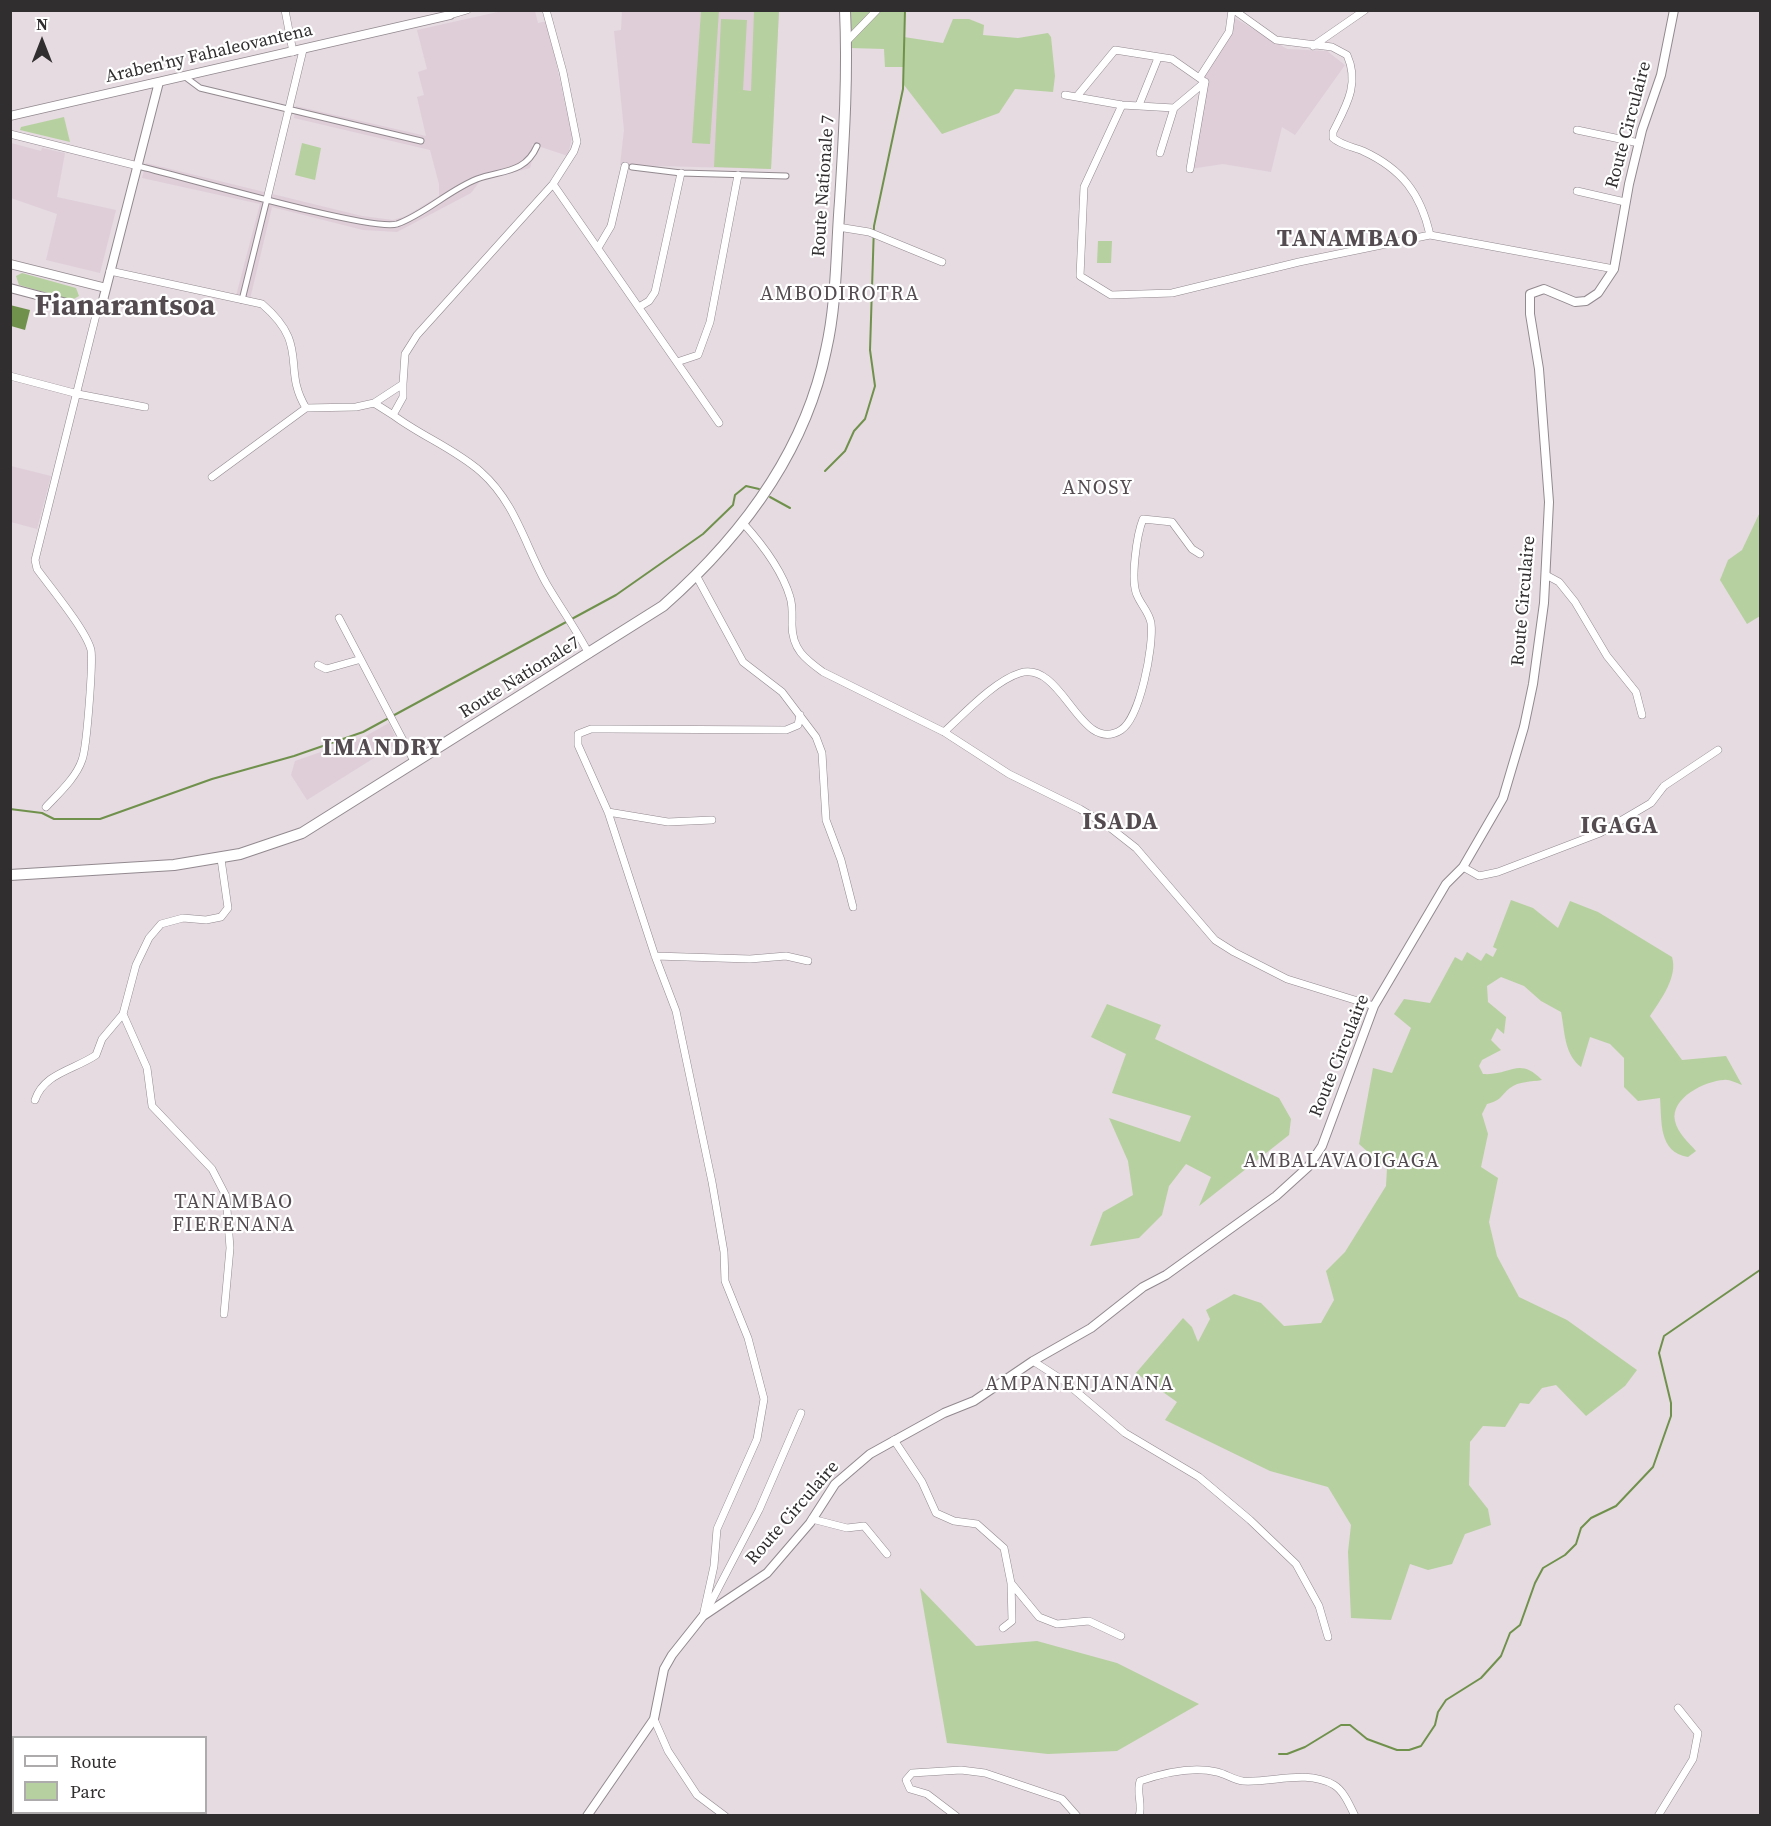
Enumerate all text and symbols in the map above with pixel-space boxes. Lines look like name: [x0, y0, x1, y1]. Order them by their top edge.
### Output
north arrow: [12, 12, 72, 72]
text: N: [36, 13, 48, 35]
street label: Araben'ny Fahaleovantena: [103, 20, 315, 88]
street label: Route Circulaire: [1602, 59, 1656, 191]
street label: Route Nationale 7: [808, 114, 840, 258]
district label: TANAMBAO: [1277, 226, 1419, 254]
district label: AMBODIROTRA: [760, 283, 920, 307]
district label: Fianarantsoa: [35, 289, 215, 325]
district label: ANOSY: [1062, 477, 1134, 501]
street label: Route Circulaire: [1508, 535, 1540, 667]
street label: Route Nationale7: [456, 632, 584, 724]
district label: IMANDRY: [322, 735, 444, 763]
district label: ISADA: [1083, 809, 1159, 837]
district label: IGAGA: [1580, 813, 1660, 841]
street label: Route Circulaire: [1306, 991, 1374, 1121]
district label: AMBALAVAOIGAGA: [1244, 1150, 1440, 1174]
district label: TANAMBAO FIERENANA: [172, 1191, 296, 1238]
district label: AMPANENJANANA: [985, 1373, 1175, 1397]
street label: Route Circulaire: [742, 1457, 844, 1569]
legend: [12, 1736, 207, 1814]
text: Route: [70, 1749, 117, 1774]
text: Parc: [70, 1779, 106, 1804]

